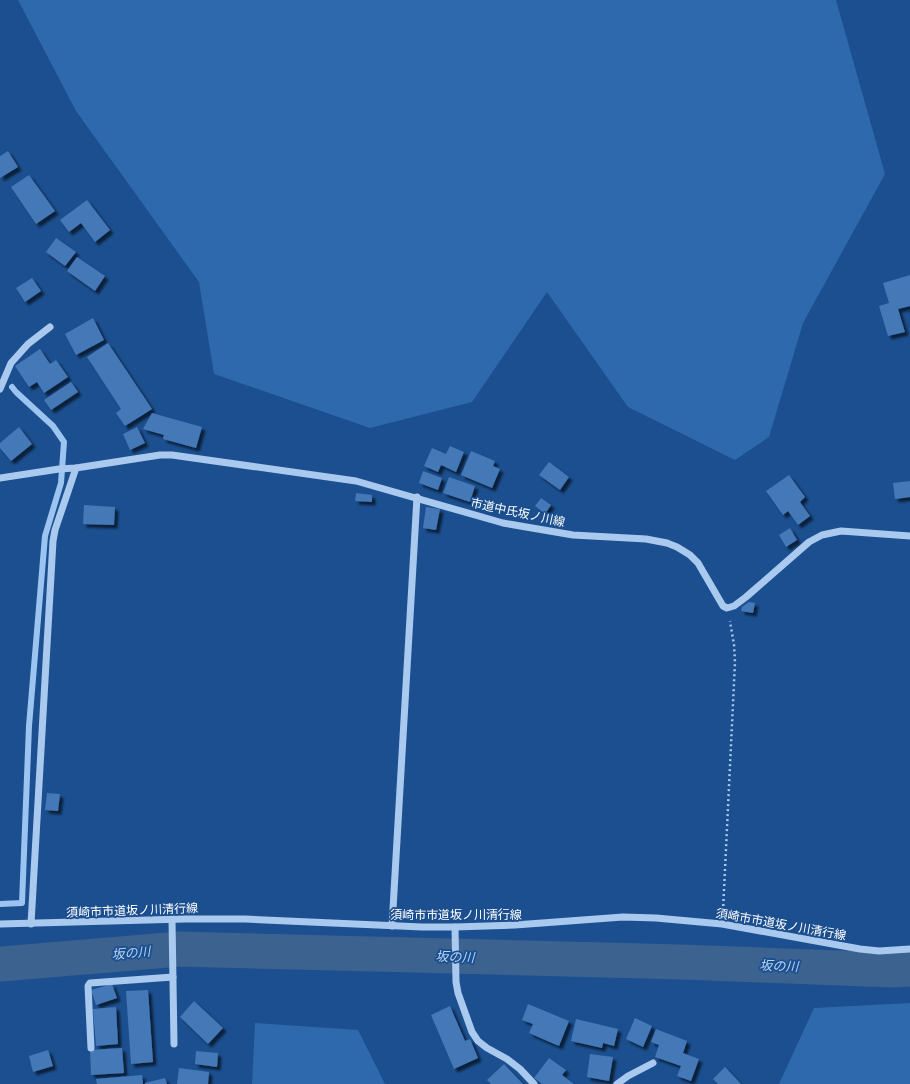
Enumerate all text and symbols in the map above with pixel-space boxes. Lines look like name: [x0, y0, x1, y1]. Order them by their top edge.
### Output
street label: 市道中氏坂ノ川線: [469, 495, 567, 529]
street label: 須崎市市道坂ノ川清行線: [66, 900, 198, 920]
street label: 須崎市市道坂ノ川清行線: [715, 905, 847, 943]
street label: 須崎市市道坂ノ川清行線: [390, 907, 522, 922]
water label: 坂の川: [111, 943, 153, 963]
water label: 坂の川: [435, 948, 477, 966]
water label: 坂の川: [759, 957, 801, 975]

